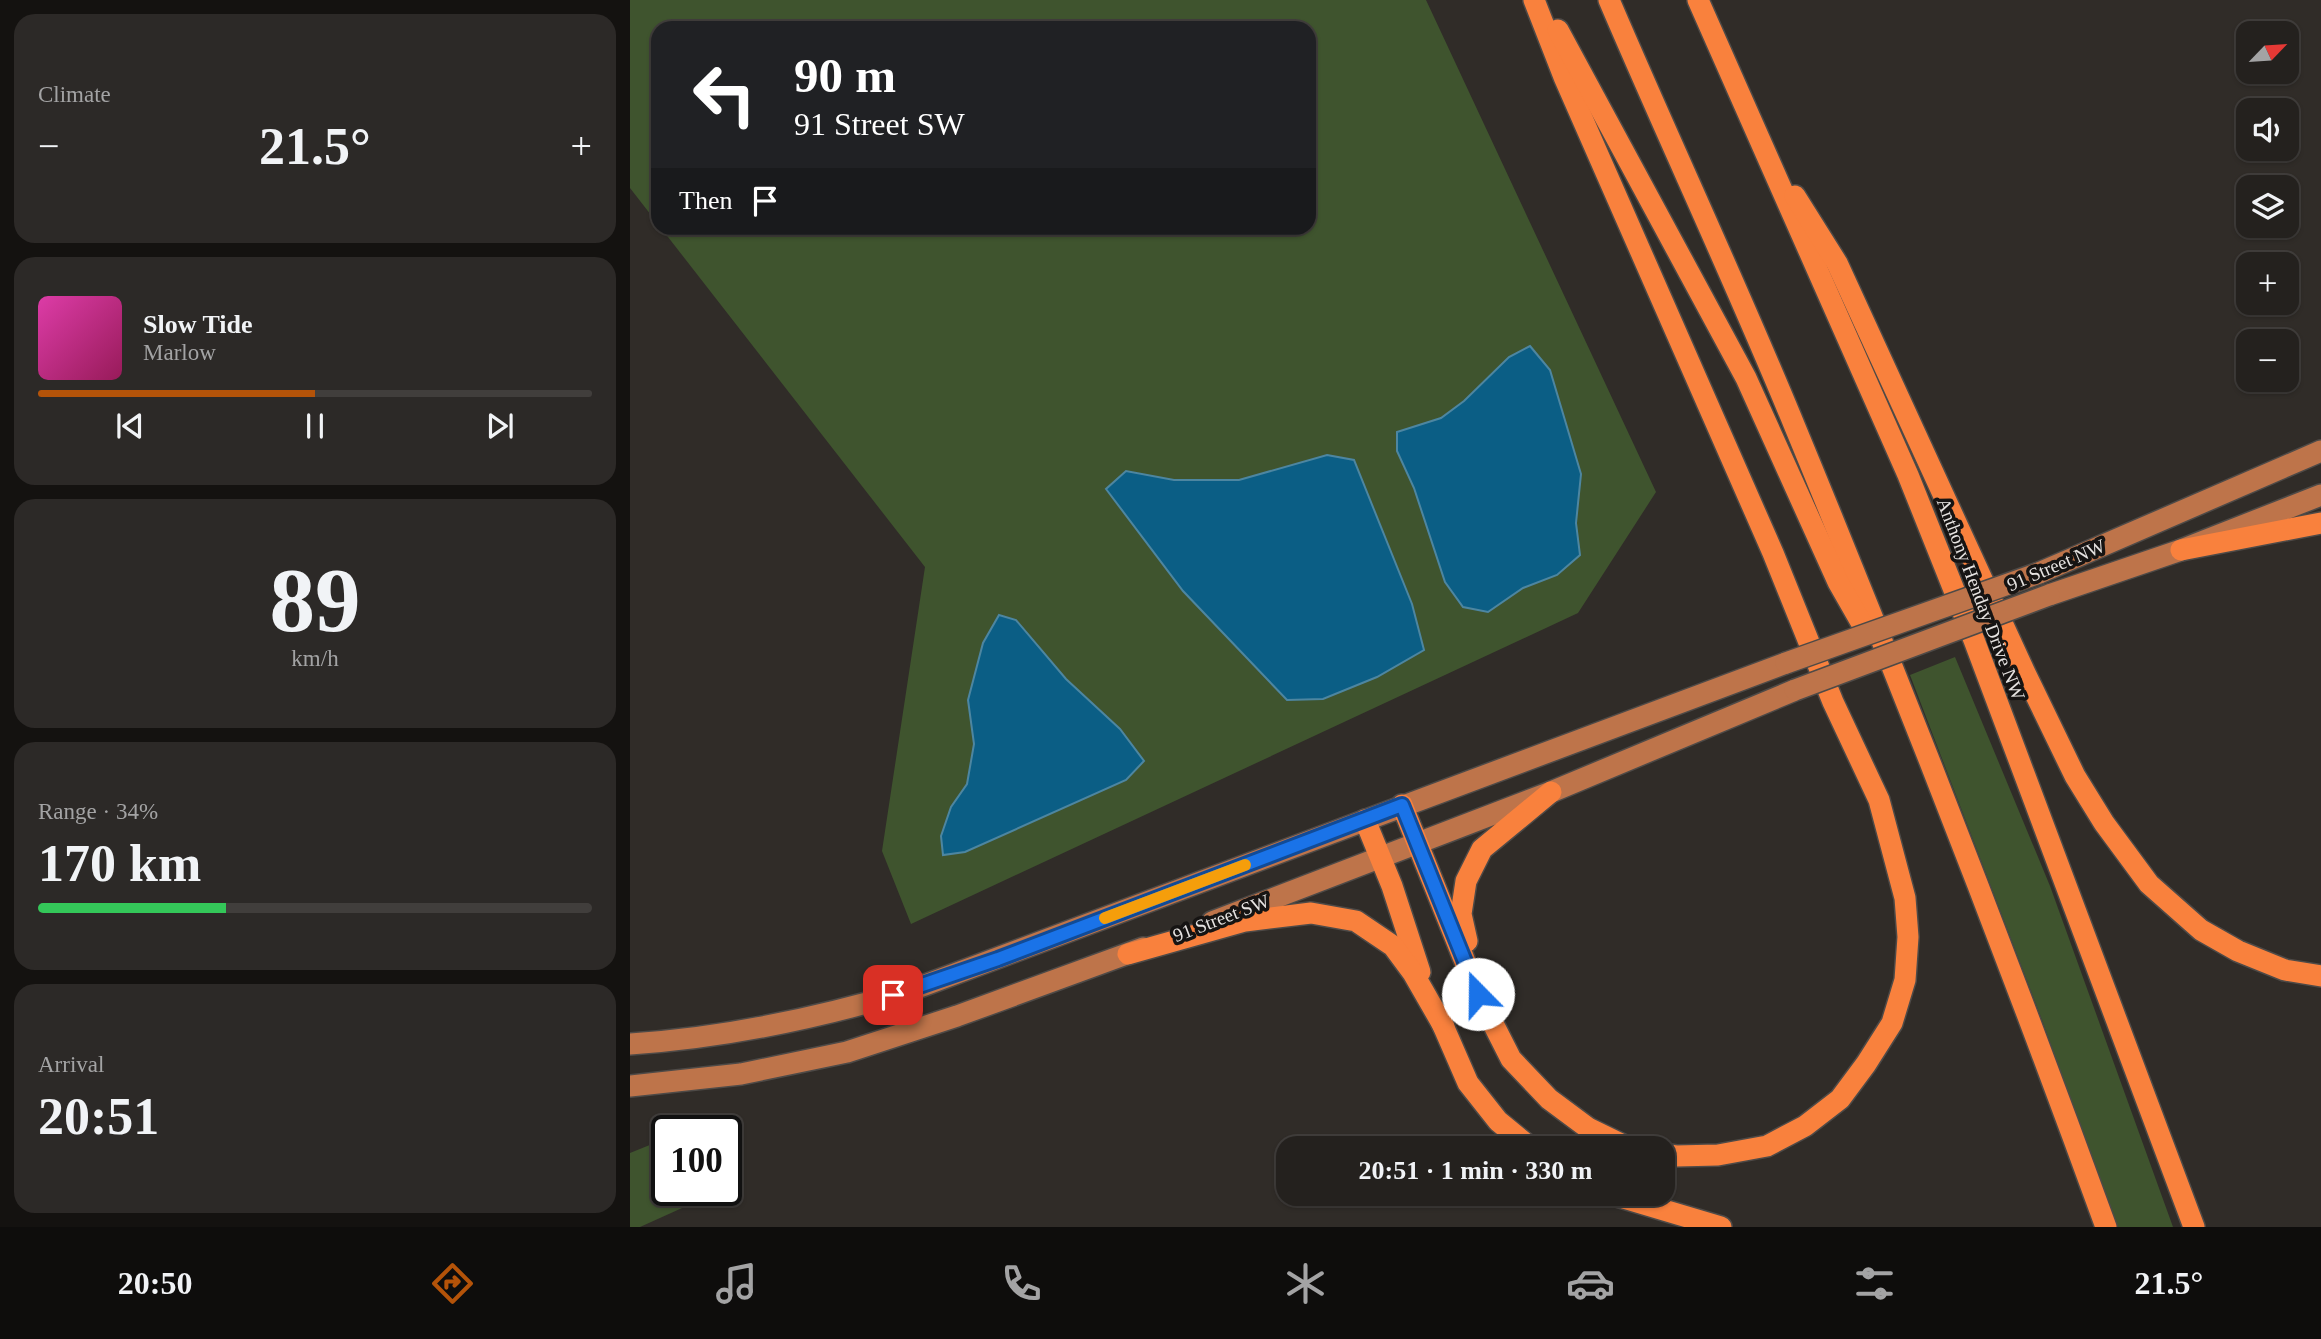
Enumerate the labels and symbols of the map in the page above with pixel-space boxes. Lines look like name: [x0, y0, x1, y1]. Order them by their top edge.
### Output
north arrow: [2236, 21, 2300, 84]
street label: Anthony Henday Drive NW: [1933, 495, 2029, 703]
street label: 91 Street NW: [2004, 535, 2108, 595]
street label: 91 Street SW: [1170, 890, 1272, 946]
position arrow: [1441, 957, 1515, 1031]
pin: [863, 965, 923, 1025]
speed limit sign: 100: [651, 1115, 742, 1206]

